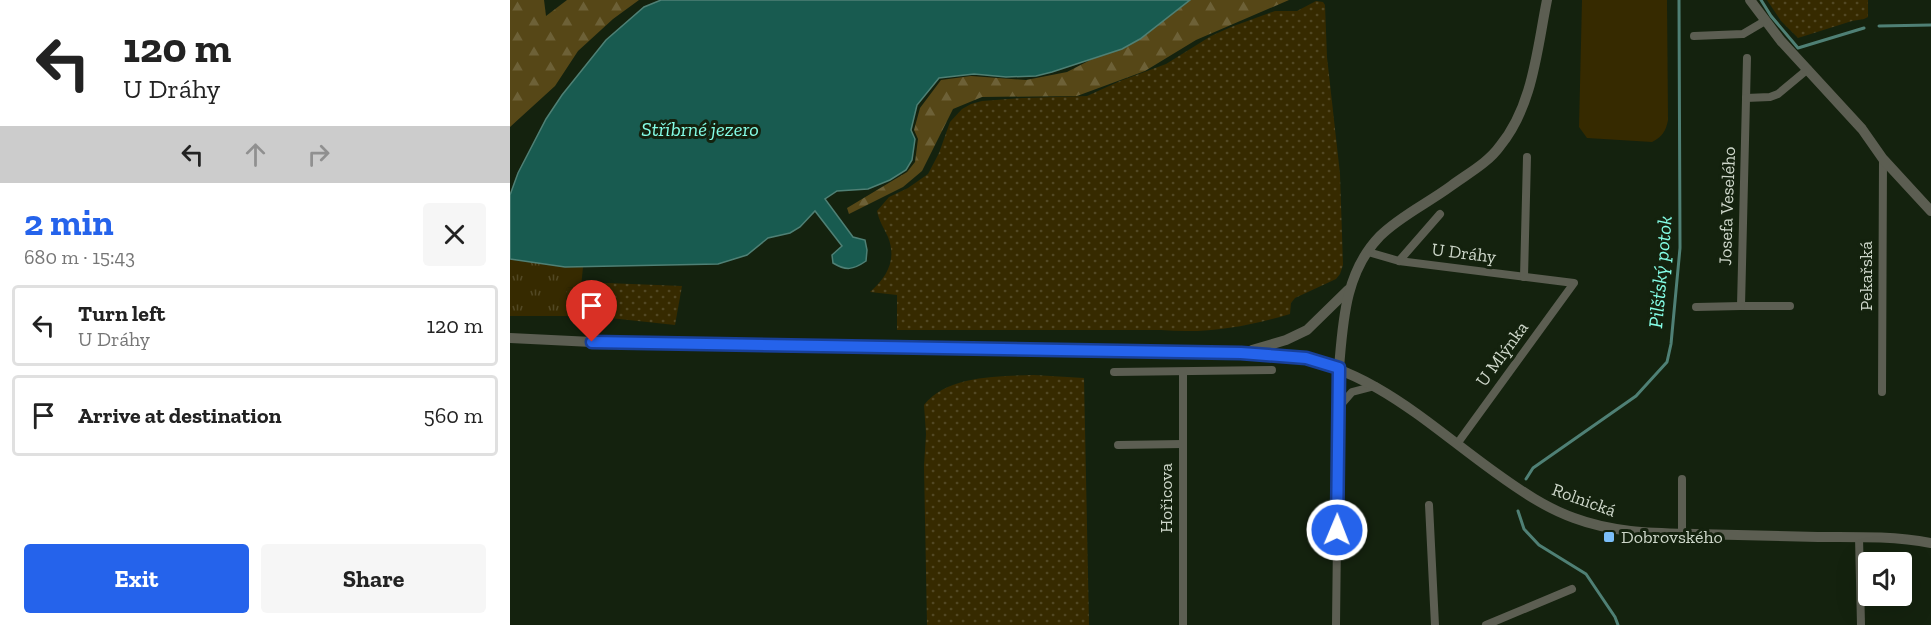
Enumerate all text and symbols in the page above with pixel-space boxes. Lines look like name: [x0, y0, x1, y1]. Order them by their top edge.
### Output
text: 120 m: [123, 22, 231, 73]
icon: left: [24, 24, 102, 102]
text: U Dráhy: [123, 73, 220, 105]
water label: Stříbrné jezero: [641, 117, 759, 141]
icon: left: [176, 138, 209, 171]
icon: ahead: [239, 138, 272, 171]
icon: right: [302, 138, 335, 171]
street label: Josefa Veselého: [1714, 146, 1740, 266]
text: 2 min: [24, 201, 114, 244]
button: close: [423, 203, 486, 266]
water label: Pilšťský potok: [1643, 215, 1677, 329]
street label: U Dráhy: [1430, 238, 1498, 268]
street label: Pekařská: [1855, 241, 1877, 311]
text: 680 m · 15:43: [24, 245, 135, 269]
pin: [566, 280, 617, 342]
icon: arrive: [575, 289, 608, 322]
text: Turn left: [78, 300, 165, 327]
icon: left: [27, 309, 60, 342]
text: 120 m: [427, 312, 483, 339]
street label: U Mlýnka: [1471, 317, 1533, 391]
text: U Dráhy: [78, 327, 150, 351]
icon: arrive: [27, 399, 60, 432]
text: Arrive at destination: [78, 402, 281, 429]
text: 560 m: [423, 402, 483, 429]
street label: Hořicova: [1155, 463, 1177, 533]
street label: Rolnická: [1549, 478, 1619, 522]
position arrow: [1305, 498, 1369, 562]
place label: Dobrovského: [1621, 526, 1723, 548]
marker: Dobrovského: [1602, 530, 1616, 544]
button: Exit: [24, 544, 249, 613]
button: Share: [261, 544, 486, 613]
map controls: [1858, 552, 1912, 606]
button: sound: [1858, 552, 1912, 606]

